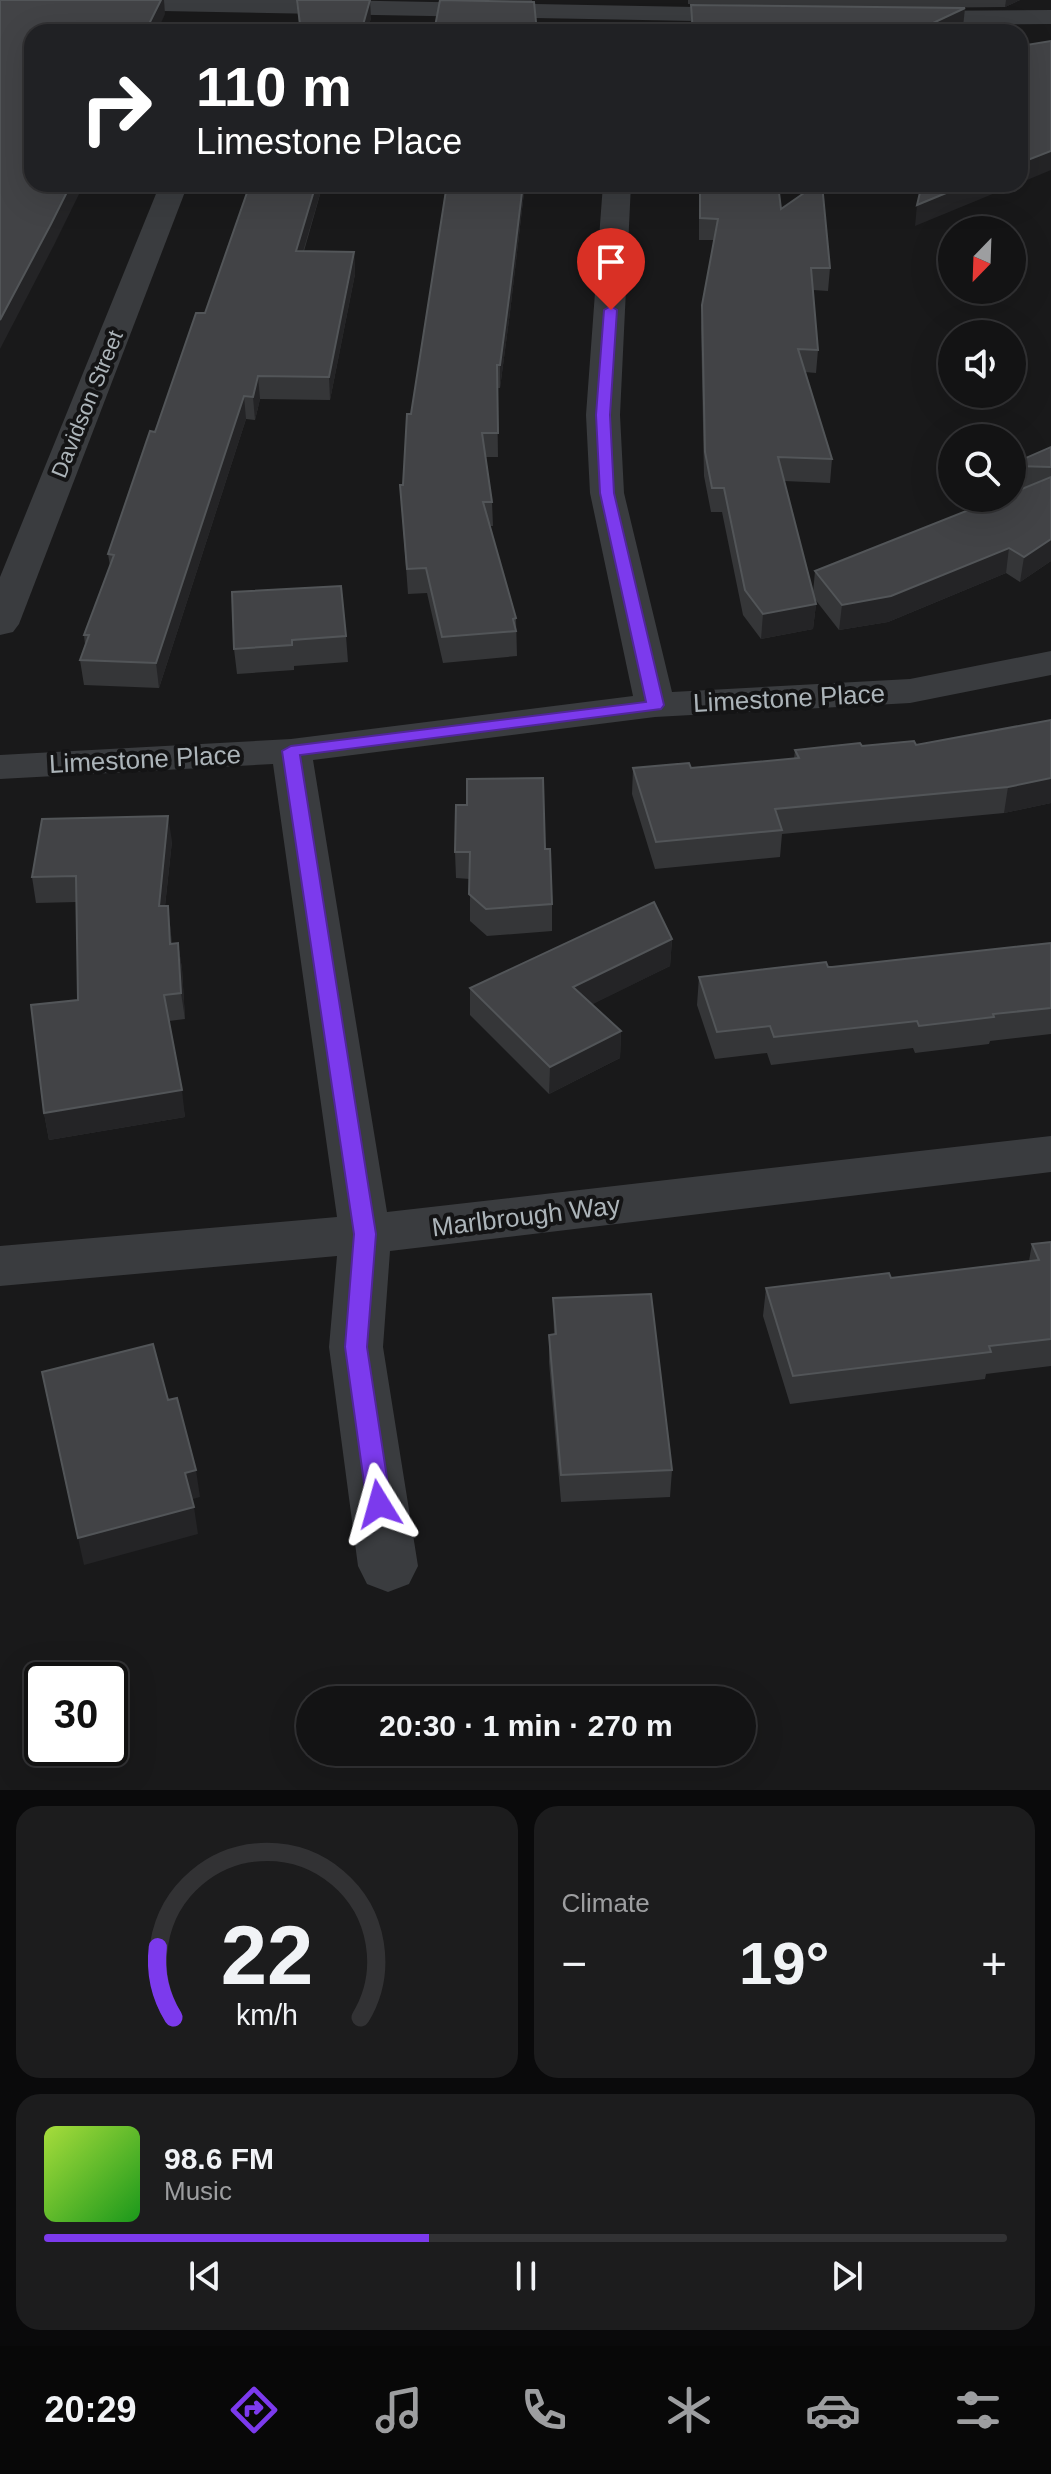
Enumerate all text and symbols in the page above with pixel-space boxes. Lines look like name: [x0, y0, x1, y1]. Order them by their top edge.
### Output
text: 110 m: [196, 55, 352, 118]
icon: right: [64, 56, 168, 160]
text: Limestone Place: [196, 121, 462, 162]
north arrow: [938, 216, 1026, 304]
map controls: [938, 216, 1026, 512]
pin: [577, 228, 645, 310]
icon: arrive: [589, 240, 633, 284]
button: sound: [938, 320, 1026, 408]
street label: Davidson Street: [46, 327, 128, 481]
button: search: [938, 424, 1026, 512]
street label: Limestone Place: [692, 678, 886, 718]
street label: Limestone Place: [48, 739, 242, 779]
street label: Marlbrough Way: [430, 1190, 622, 1242]
position arrow: [337, 1462, 421, 1546]
speed limit sign: 30: [24, 1662, 128, 1766]
text: 20:30 · 1 min · 270 m: [379, 1709, 673, 1742]
text: Climate: [562, 1888, 650, 1918]
text: 22: [220, 1909, 313, 2002]
text: 19°: [739, 1930, 830, 1997]
text: −: [562, 1939, 587, 1988]
text: +: [981, 1939, 1007, 1988]
text: km/h: [236, 1999, 298, 2031]
text: 98.6 FM: [164, 2142, 274, 2175]
text: Music: [164, 2176, 232, 2206]
icon: previous: [183, 2254, 227, 2298]
icon: pause: [504, 2254, 548, 2298]
icon: next: [825, 2254, 869, 2298]
icon: directions: [226, 2382, 282, 2438]
icon: music: [371, 2382, 427, 2438]
icon: phone: [516, 2382, 572, 2438]
icon: climate: [661, 2382, 717, 2438]
icon: car: [805, 2382, 861, 2438]
icon: filters: [950, 2382, 1006, 2438]
text: 20:29: [44, 2389, 137, 2430]

